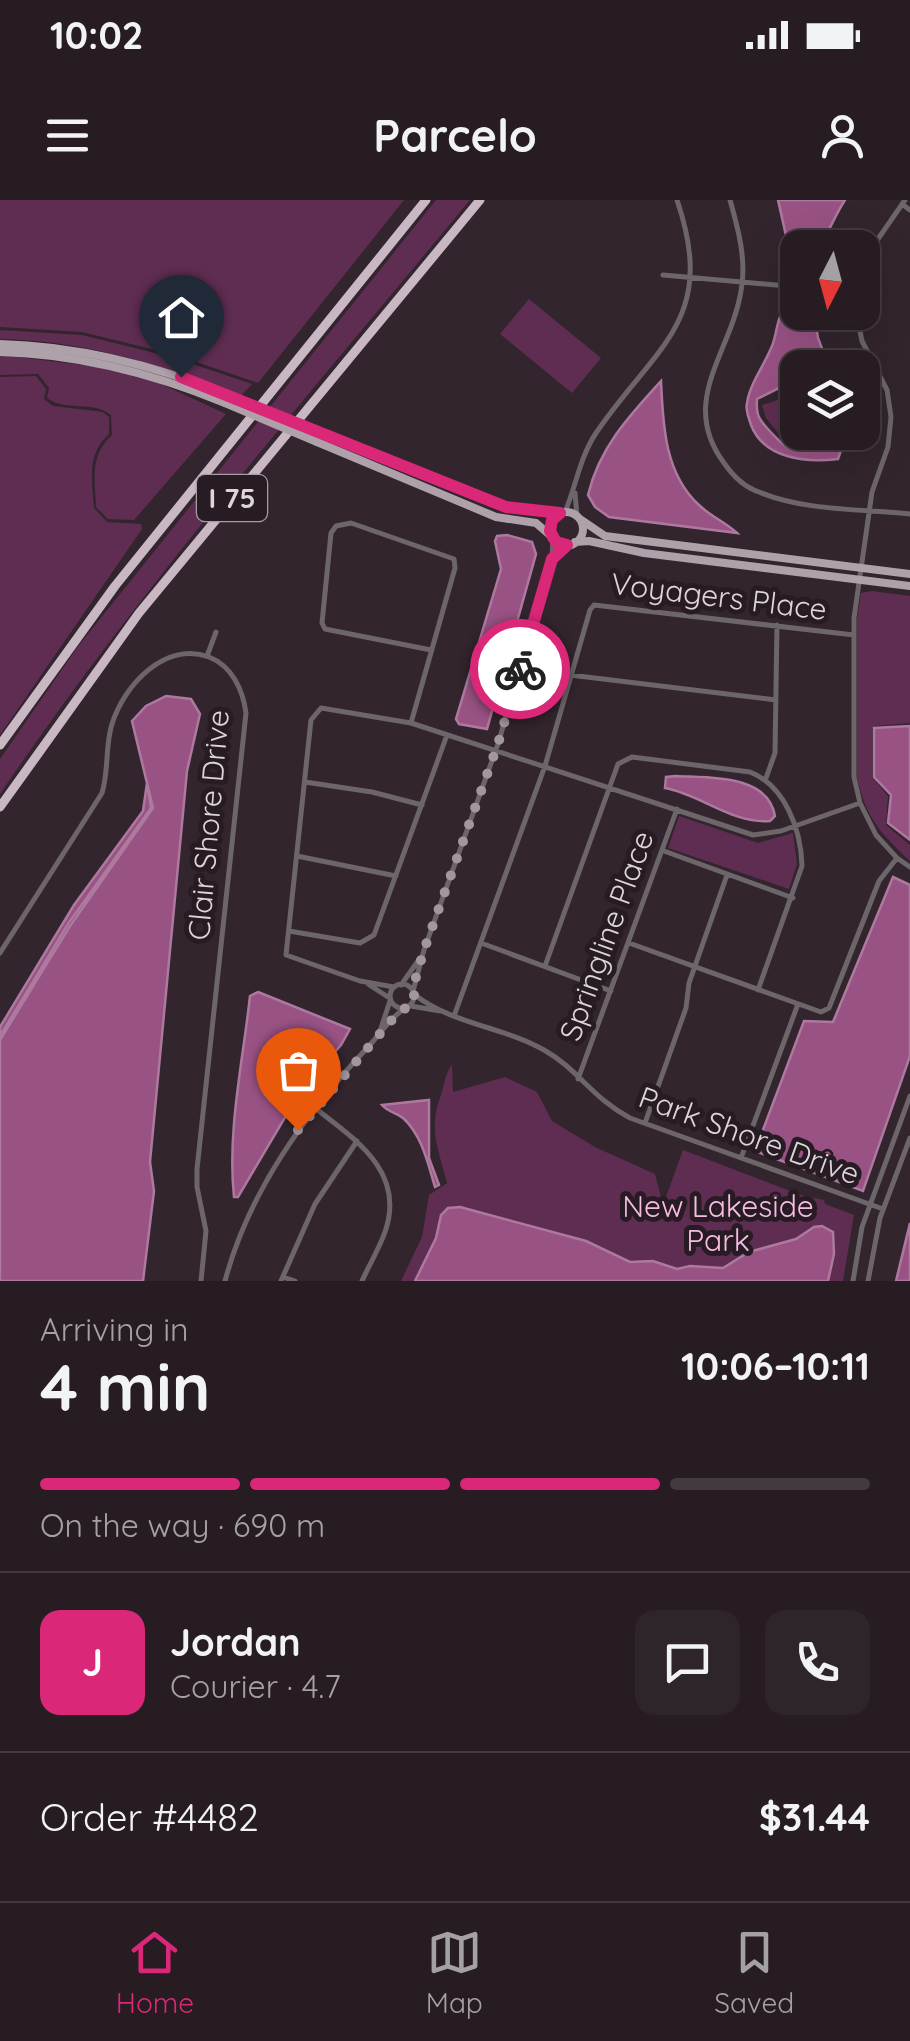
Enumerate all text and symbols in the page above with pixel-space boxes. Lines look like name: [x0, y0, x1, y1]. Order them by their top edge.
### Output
text: 10:02: [50, 11, 143, 59]
text: Parcelo: [373, 107, 537, 163]
icon: menu: [40, 108, 95, 163]
icon: person: [815, 108, 870, 163]
north arrow: [780, 230, 880, 330]
map controls: [780, 230, 880, 450]
pin: [139, 275, 224, 378]
icon: home: [154, 290, 209, 345]
button: layers: [780, 350, 880, 450]
road number: I 75: [197, 475, 267, 521]
street label: Voyagers Place: [609, 564, 829, 628]
courier: [470, 619, 570, 719]
icon: bike: [493, 642, 548, 697]
street label: Clair Shore Drive: [179, 708, 237, 942]
street label: Springline Place: [551, 826, 662, 1046]
pin: [256, 1028, 341, 1131]
icon: bag: [271, 1043, 326, 1098]
street label: Park Shore Drive: [634, 1078, 865, 1193]
park label: New Lakeside Park: [622, 1187, 814, 1259]
text: Arriving in: [40, 1309, 189, 1349]
text: 10:06–10:11: [681, 1342, 870, 1390]
text: 4 min: [40, 1346, 210, 1427]
text: On the way · 690 m: [40, 1505, 325, 1545]
button: chat: [635, 1610, 740, 1715]
button: phone: [765, 1610, 870, 1715]
text: Jordan: [170, 1618, 301, 1666]
text: J: [82, 1638, 103, 1686]
text: Courier · 4.7: [170, 1666, 341, 1706]
text: Order #4482: [40, 1793, 259, 1841]
text: $31.44: [759, 1793, 870, 1841]
tab: Home: [116, 1925, 194, 2020]
tab: Map: [426, 1925, 483, 2020]
tab: Saved: [714, 1925, 794, 2020]

